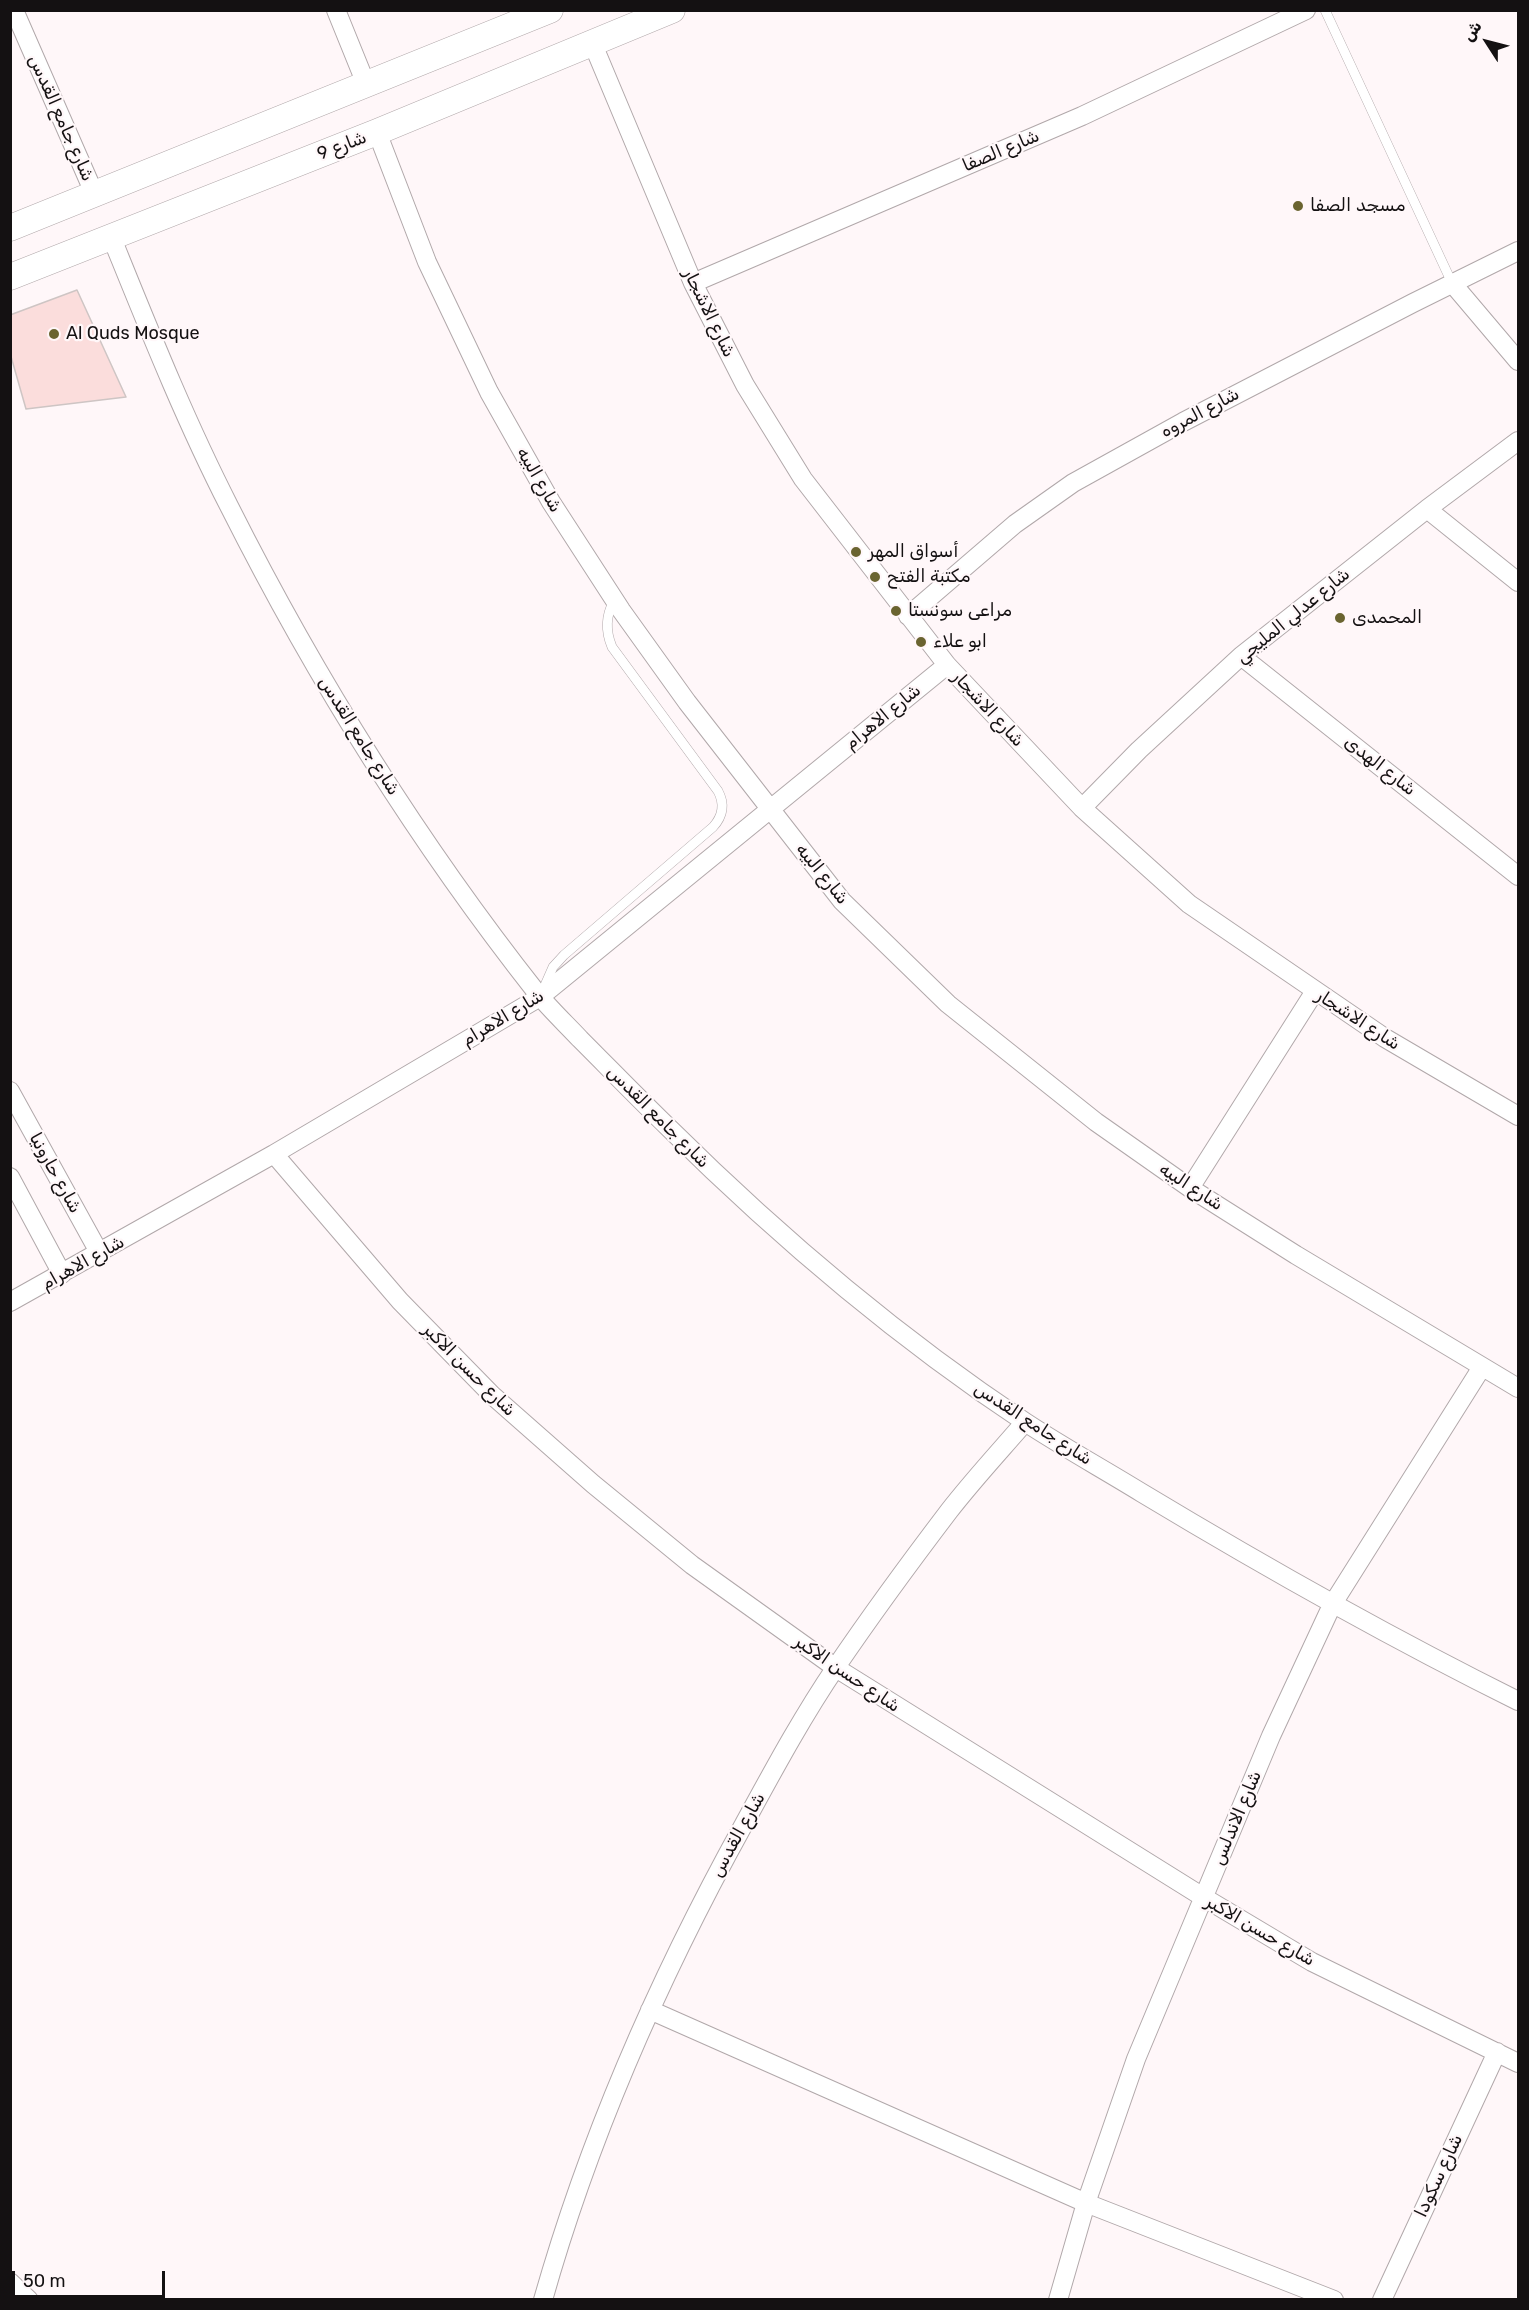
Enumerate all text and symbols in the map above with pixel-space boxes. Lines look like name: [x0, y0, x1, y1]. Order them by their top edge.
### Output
north arrow: [1457, 12, 1517, 72]
text: ش: [1458, 17, 1486, 45]
street label: شارع جامع القدس: [23, 51, 99, 185]
street label: شارع الصفا: [959, 125, 1043, 177]
street label: شارع 9: [314, 127, 370, 165]
place label: مسجد الصفا: [1310, 195, 1405, 217]
marker: مسجد الصفا: [1291, 199, 1305, 213]
street label: شارع الاشجار: [678, 265, 740, 361]
place label: Al Quds Mosque: [66, 323, 200, 345]
marker: Al Quds Mosque: [47, 327, 61, 341]
street label: شارع المروه: [1157, 383, 1243, 443]
street label: شارع البيه: [512, 443, 566, 517]
place label: أسواق المهر: [868, 541, 958, 563]
marker: أسواق المهر: [849, 545, 863, 559]
street label: شارع عدلي المليجي: [1232, 563, 1354, 669]
place label: مكتبة الفتح: [887, 566, 971, 588]
marker: مكتبة الفتح: [868, 570, 882, 584]
place label: مراعى سونستا: [908, 600, 1012, 622]
marker: مراعى سونستا: [889, 604, 903, 618]
place label: المحمدى: [1352, 607, 1422, 629]
marker: المحمدى: [1333, 611, 1347, 625]
place label: ابو علاء: [933, 631, 987, 653]
marker: ابو علاء: [914, 635, 928, 649]
street label: شارع الاشجار: [947, 667, 1029, 751]
street label: شارع جامع القدس: [314, 673, 404, 799]
street label: شارع الاهرام: [841, 680, 925, 754]
street label: شارع الهدى: [1340, 731, 1420, 801]
street label: شارع البيه: [791, 839, 853, 909]
street label: شارع الاهرام: [458, 985, 548, 1051]
street label: شارع الاشجار: [1312, 985, 1404, 1055]
street label: شارع جامع القدس: [602, 1061, 714, 1173]
street label: شارع حارونيا: [24, 1129, 86, 1217]
street label: شارع البيه: [1155, 1158, 1227, 1216]
street label: شارع الاهرام: [38, 1231, 128, 1295]
street label: شارع حسن الاكبر: [418, 1319, 520, 1421]
street label: شارع جامع القدس: [970, 1378, 1096, 1470]
street label: شارع حسن الاكبر: [790, 1631, 904, 1717]
street label: شارع الاندلس: [1207, 1768, 1267, 1868]
street label: شارع القدس: [706, 1789, 770, 1881]
street label: شارع حسن الاكبر: [1201, 1891, 1319, 1971]
street label: شارع سكودا: [1410, 2131, 1468, 2221]
scale bar: [15, 2259, 168, 2297]
text: 50 m: [23, 2270, 66, 2292]

